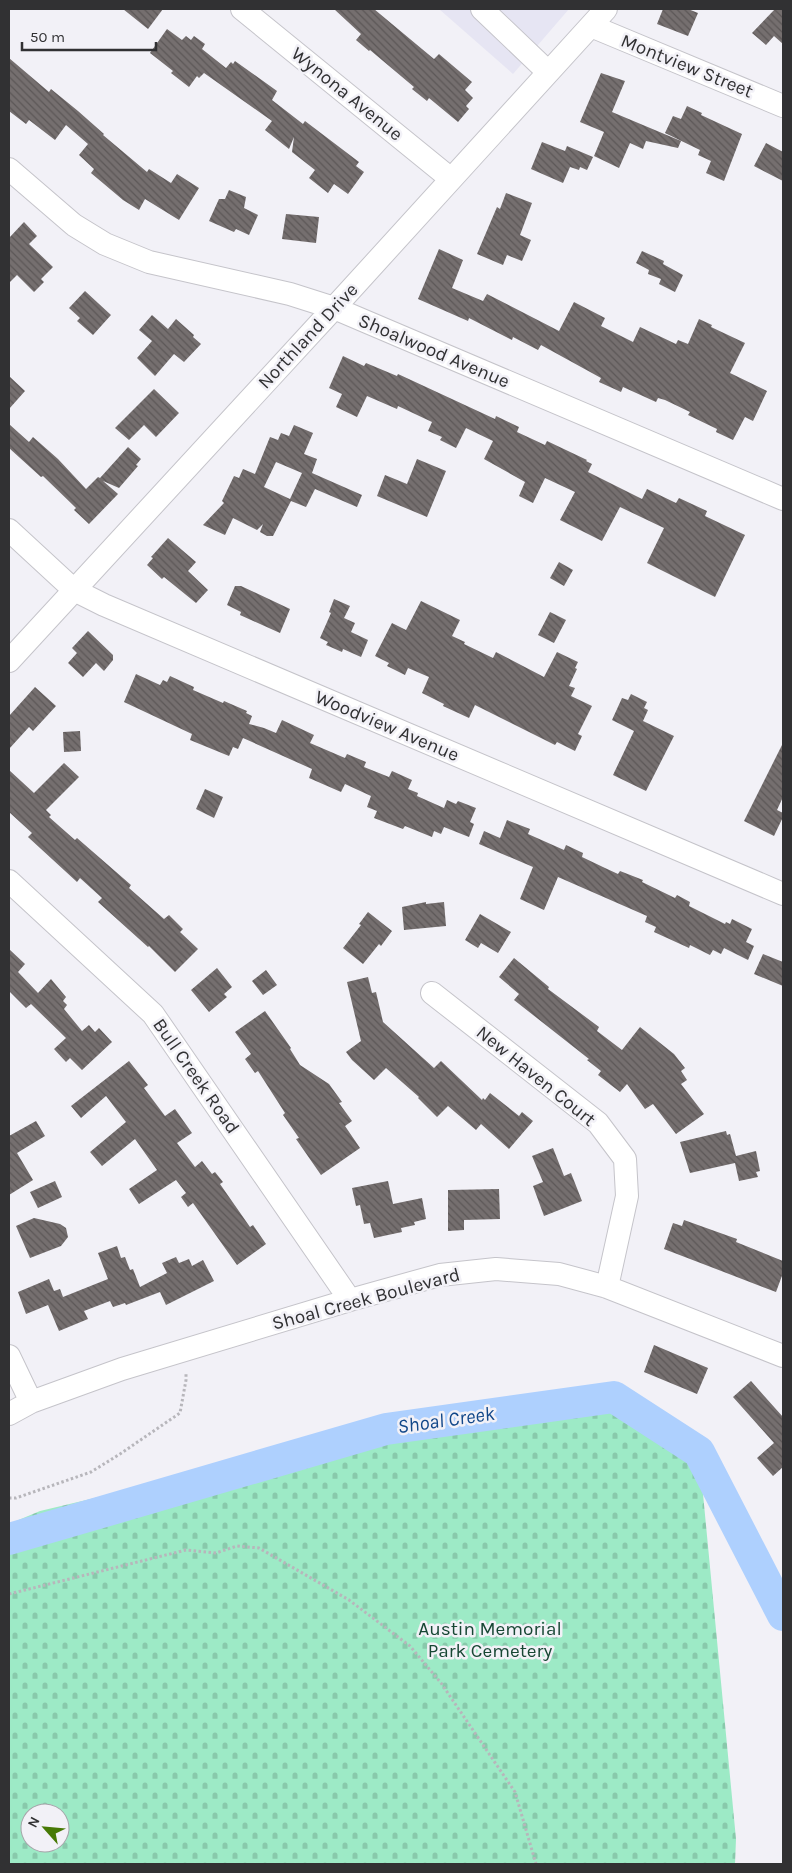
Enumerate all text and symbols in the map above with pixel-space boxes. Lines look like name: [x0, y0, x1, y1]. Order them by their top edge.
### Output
scale bar: [22, 20, 156, 52]
text: 50 m: [30, 28, 65, 46]
street label: Montview Street: [618, 29, 756, 103]
street label: Wynona Avenue: [287, 42, 407, 146]
street label: Northland Drive: [253, 279, 363, 393]
street label: Shoalwood Avenue: [355, 309, 513, 393]
street label: Woodview Avenue: [312, 686, 462, 766]
street label: Bull Creek Road: [148, 1014, 244, 1138]
street label: New Haven Court: [472, 1021, 600, 1131]
street label: Shoal Creek Boulevard: [270, 1263, 462, 1335]
water label: Shoal Creek: [396, 1402, 497, 1438]
park label: Austin Memorial Park Cemetery: [418, 1618, 562, 1662]
north arrow: [20, 1803, 70, 1853]
text: N: [24, 1814, 44, 1831]

